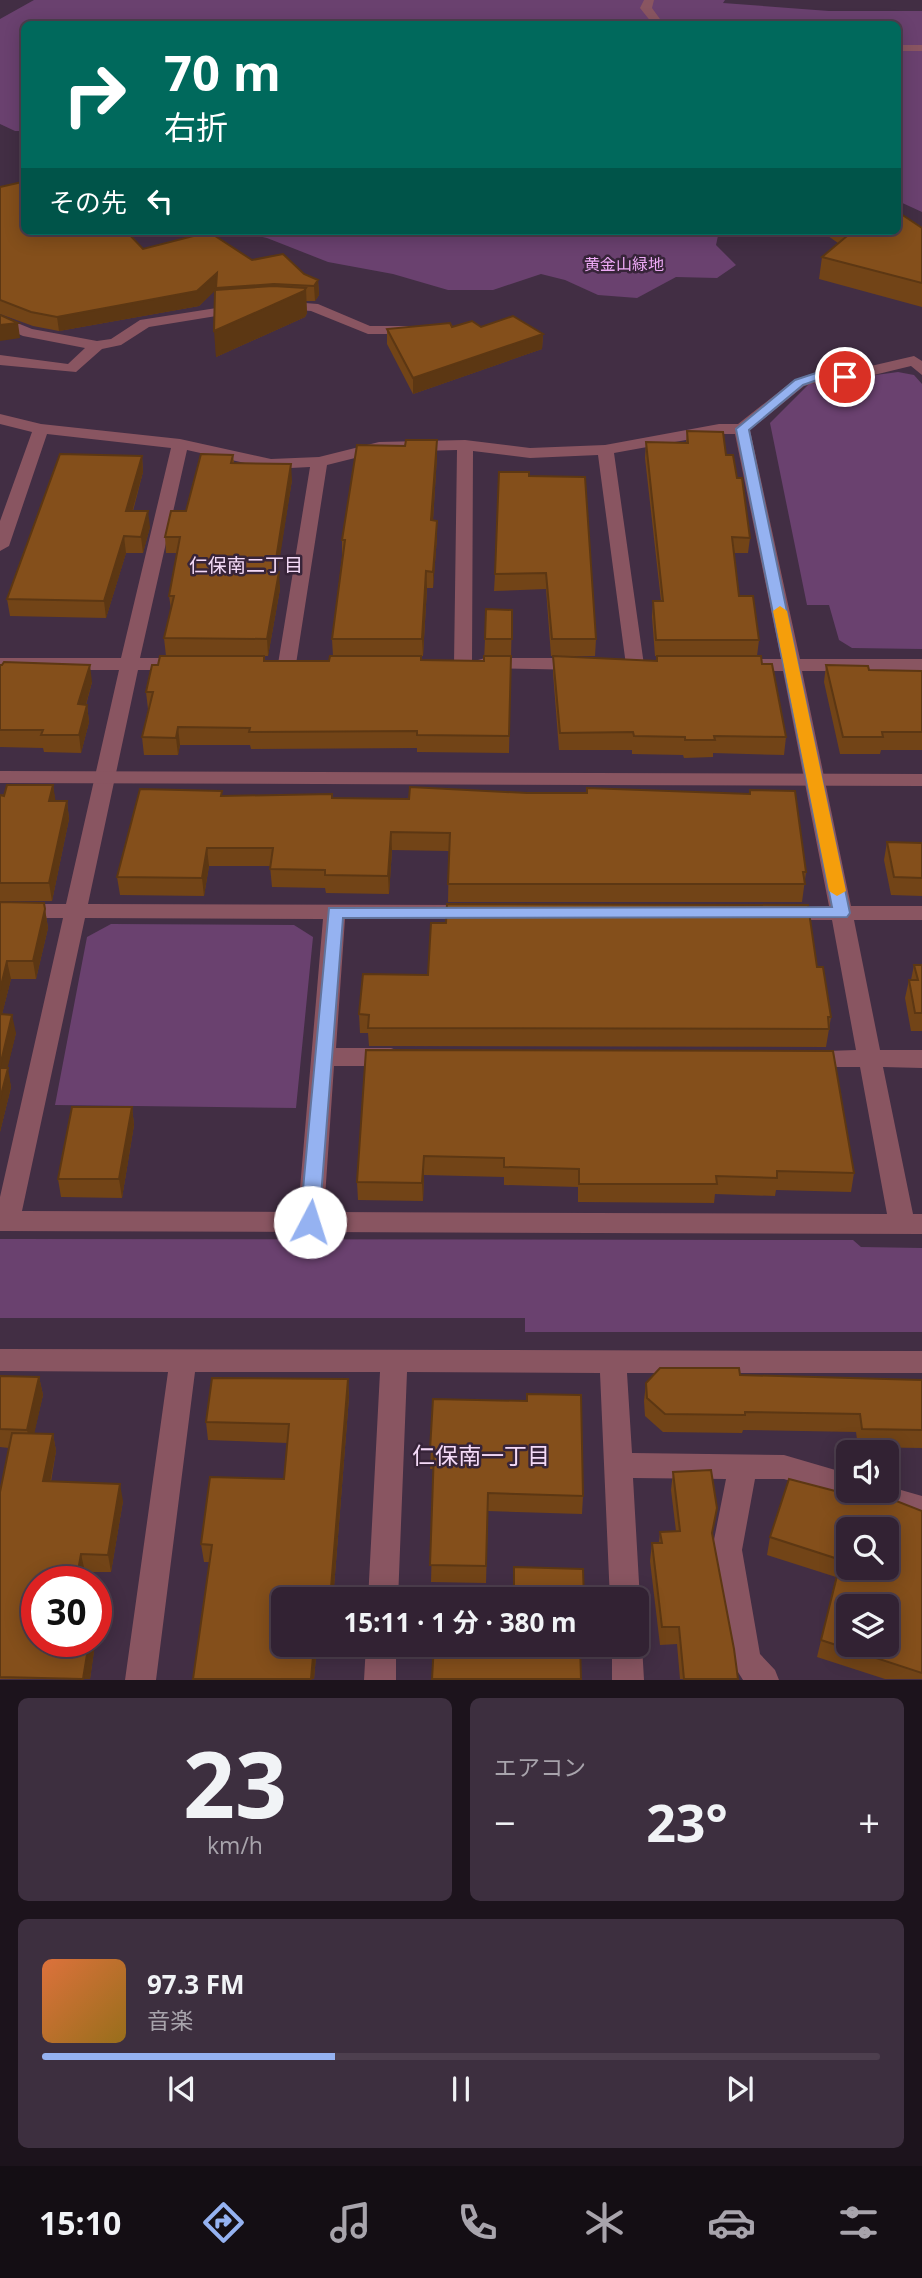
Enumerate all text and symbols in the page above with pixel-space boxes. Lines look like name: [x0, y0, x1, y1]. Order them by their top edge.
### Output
text: 70 m: [164, 39, 281, 105]
icon: right: [49, 49, 140, 140]
text: 右折: [164, 105, 228, 148]
icon: left: [141, 182, 179, 220]
text: その先: [49, 184, 127, 220]
park label: 黄金山緑地: [584, 253, 664, 275]
pin: [815, 347, 875, 407]
icon: arrive: [826, 358, 864, 396]
district label: 仁保南二丁目: [189, 552, 303, 578]
position arrow: [273, 1185, 347, 1259]
district label: 仁保南一丁目: [412, 1439, 550, 1471]
map controls: [836, 1440, 899, 1657]
button: sound: [836, 1440, 899, 1503]
button: search: [836, 1517, 899, 1580]
speed limit sign: 30: [21, 1566, 112, 1657]
button: layers: [836, 1594, 899, 1657]
text: 15:11 · 1 分 · 380 m: [343, 1604, 577, 1640]
text: 23: [183, 1721, 287, 1845]
text: エアコン: [494, 1751, 586, 1783]
text: 23°: [646, 1786, 728, 1857]
text: −: [494, 1796, 516, 1848]
text: +: [858, 1796, 880, 1848]
text: km/h: [207, 1829, 263, 1861]
text: 97.3 FM: [147, 1966, 245, 2002]
text: 音楽: [147, 2004, 193, 2036]
icon: previous: [163, 2070, 201, 2108]
icon: pause: [442, 2070, 480, 2108]
icon: next: [721, 2070, 759, 2108]
icon: directions: [199, 2198, 248, 2247]
icon: music: [326, 2198, 375, 2247]
icon: phone: [453, 2198, 502, 2247]
icon: climate: [580, 2198, 629, 2247]
icon: car: [707, 2198, 756, 2247]
icon: filters: [834, 2198, 883, 2247]
text: 15:10: [39, 2201, 121, 2244]

